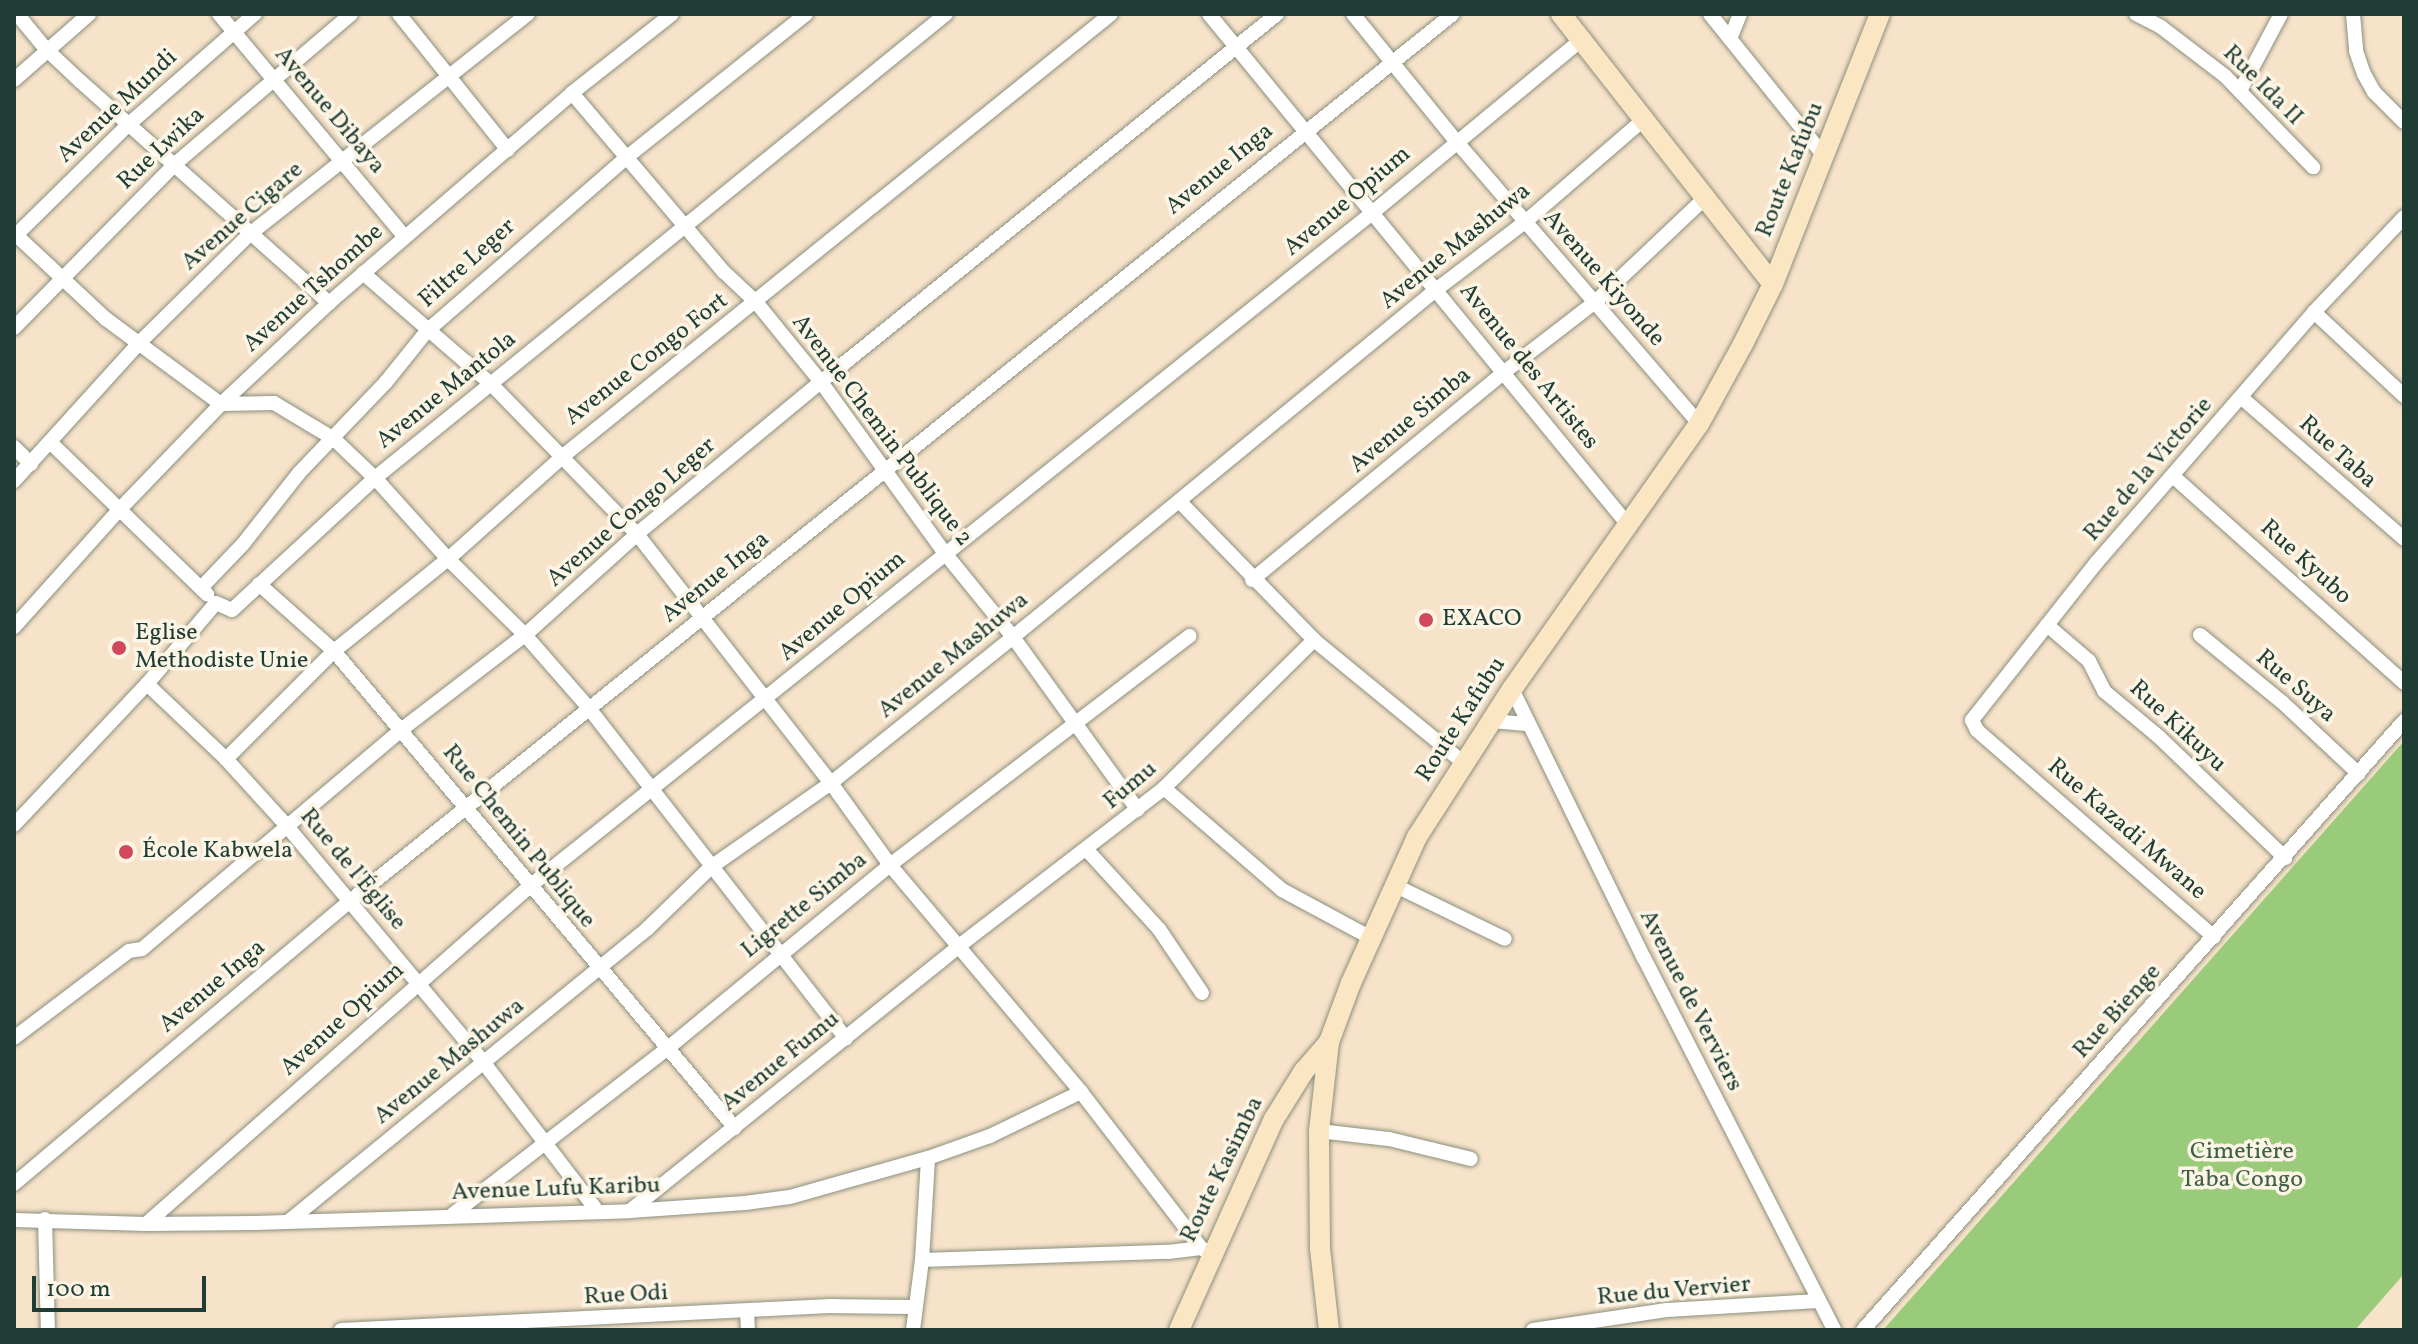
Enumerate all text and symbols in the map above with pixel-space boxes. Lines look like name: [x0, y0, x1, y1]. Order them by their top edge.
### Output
street label: Rue Ida II: [2216, 40, 2308, 132]
street label: Avenue Dibaya: [267, 41, 391, 181]
street label: Avenue Mundi: [52, 44, 184, 170]
street label: Route Kafubu: [1751, 98, 1831, 242]
street label: Rue Lwika: [112, 101, 212, 197]
street label: Avenue Inga: [1160, 118, 1280, 222]
street label: Avenue Opium: [1279, 141, 1417, 263]
street label: Avenue Cigare: [176, 156, 310, 278]
street label: Avenue Mashuwa: [1375, 177, 1537, 317]
street label: Avenue Kiyonde: [1536, 205, 1670, 353]
street label: Filtre Leger: [414, 213, 522, 315]
street label: Avenue Tshombe: [238, 218, 390, 360]
street label: Avenue des Artistes: [1452, 278, 1604, 456]
street label: Avenue Congo Fort: [560, 287, 734, 433]
street label: Avenue Chemin Publique 2: [784, 309, 978, 553]
street label: Avenue Mantola: [371, 326, 523, 456]
street label: Avenue Simba: [1344, 362, 1478, 480]
street label: Rue de la Victorie: [2078, 392, 2220, 548]
street label: Rue Taba: [2292, 410, 2382, 496]
street label: Avenue Congo Leger: [542, 432, 722, 594]
street label: Rue Kyubo: [2253, 514, 2357, 612]
street label: Avenue Inga: [656, 526, 776, 630]
street label: Avenue Opium: [774, 546, 912, 668]
street label: Avenue Mashuwa: [873, 586, 1035, 726]
place label: EXACO: [1442, 606, 1522, 634]
marker: EXACO: [1417, 611, 1435, 629]
place label: Eglise Methodiste Unie: [135, 620, 308, 676]
marker: Eglise Methodiste Unie: [110, 639, 128, 657]
street label: Rue Suya: [2249, 644, 2341, 730]
street label: Route Kafubu: [1411, 652, 1513, 788]
street label: Rue Kikuyu: [2123, 675, 2231, 779]
street label: Rue Chemin Publique: [435, 739, 601, 935]
street label: Rue Kazadi Mwane: [2041, 753, 2211, 907]
street label: Fumu: [1098, 755, 1164, 817]
street label: Rue de l'Église: [293, 803, 411, 937]
place label: École Kabwela: [142, 838, 293, 866]
marker: École Kabwela: [117, 843, 135, 861]
street label: Ligrette Simba: [736, 846, 874, 966]
street label: Avenue de Verviers: [1632, 905, 1748, 1097]
street label: Avenue Inga: [154, 934, 272, 1040]
street label: Avenue Opium: [275, 957, 411, 1083]
street label: Rue Bienge: [2068, 959, 2168, 1065]
street label: Avenue Mashuwa: [369, 992, 531, 1132]
street label: Avenue Fumu: [716, 1005, 846, 1119]
street label: Route Kasimba: [1175, 1092, 1271, 1248]
park label: Cimetière Taba Congo: [2181, 1139, 2303, 1195]
street label: Avenue Lufu Karibu: [451, 1172, 661, 1208]
scale bar: [36, 1260, 210, 1310]
street label: Rue du Vervier: [1596, 1271, 1752, 1313]
text: 100 m: [46, 1273, 111, 1307]
street label: Rue Odi: [583, 1279, 669, 1313]

